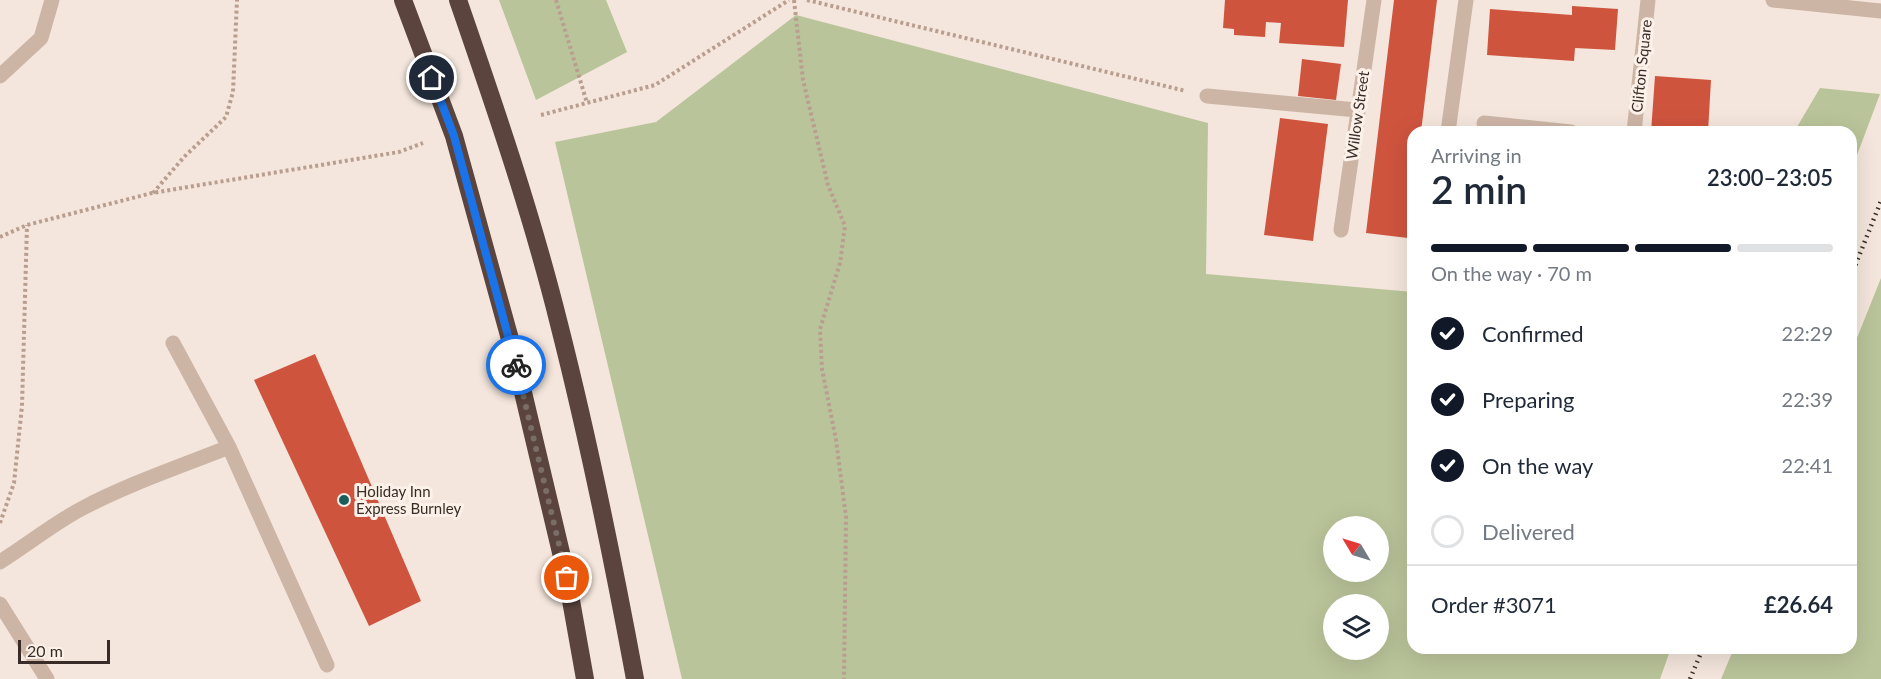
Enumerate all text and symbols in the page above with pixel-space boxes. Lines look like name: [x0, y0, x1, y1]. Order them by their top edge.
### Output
street label: Clifton Square: [1627, 18, 1655, 113]
pin: [406, 52, 457, 103]
icon: home: [415, 61, 448, 94]
street label: Willow Street: [1342, 69, 1372, 161]
text: Arriving in: [1431, 143, 1522, 167]
text: 23:00–23:05: [1707, 164, 1833, 191]
text: 2 min: [1431, 166, 1527, 212]
text: On the way · 70 m: [1431, 261, 1592, 285]
icon: check: [1431, 317, 1464, 350]
text: Confirmed: [1482, 320, 1584, 347]
text: 22:29: [1782, 321, 1833, 345]
courier: [486, 335, 546, 395]
icon: bike: [500, 349, 533, 382]
icon: check: [1431, 383, 1464, 416]
text: Preparing: [1482, 386, 1574, 413]
text: 22:39: [1782, 387, 1833, 411]
icon: check: [1431, 449, 1464, 482]
text: On the way: [1482, 452, 1593, 479]
text: 22:41: [1782, 453, 1833, 477]
place label: Holiday Inn Express Burnley: [356, 482, 461, 517]
marker: Holiday Inn Express Burnley: [337, 493, 351, 507]
north arrow: [1323, 516, 1389, 582]
map controls: [1323, 516, 1389, 660]
text: Delivered: [1482, 518, 1575, 545]
pin: [541, 552, 592, 603]
icon: bag: [550, 561, 583, 594]
text: Order #3071: [1431, 591, 1557, 618]
text: £26.64: [1764, 591, 1833, 618]
button: layers: [1323, 594, 1389, 660]
scale bar: [18, 637, 110, 664]
text: 20 m: [27, 641, 63, 660]

